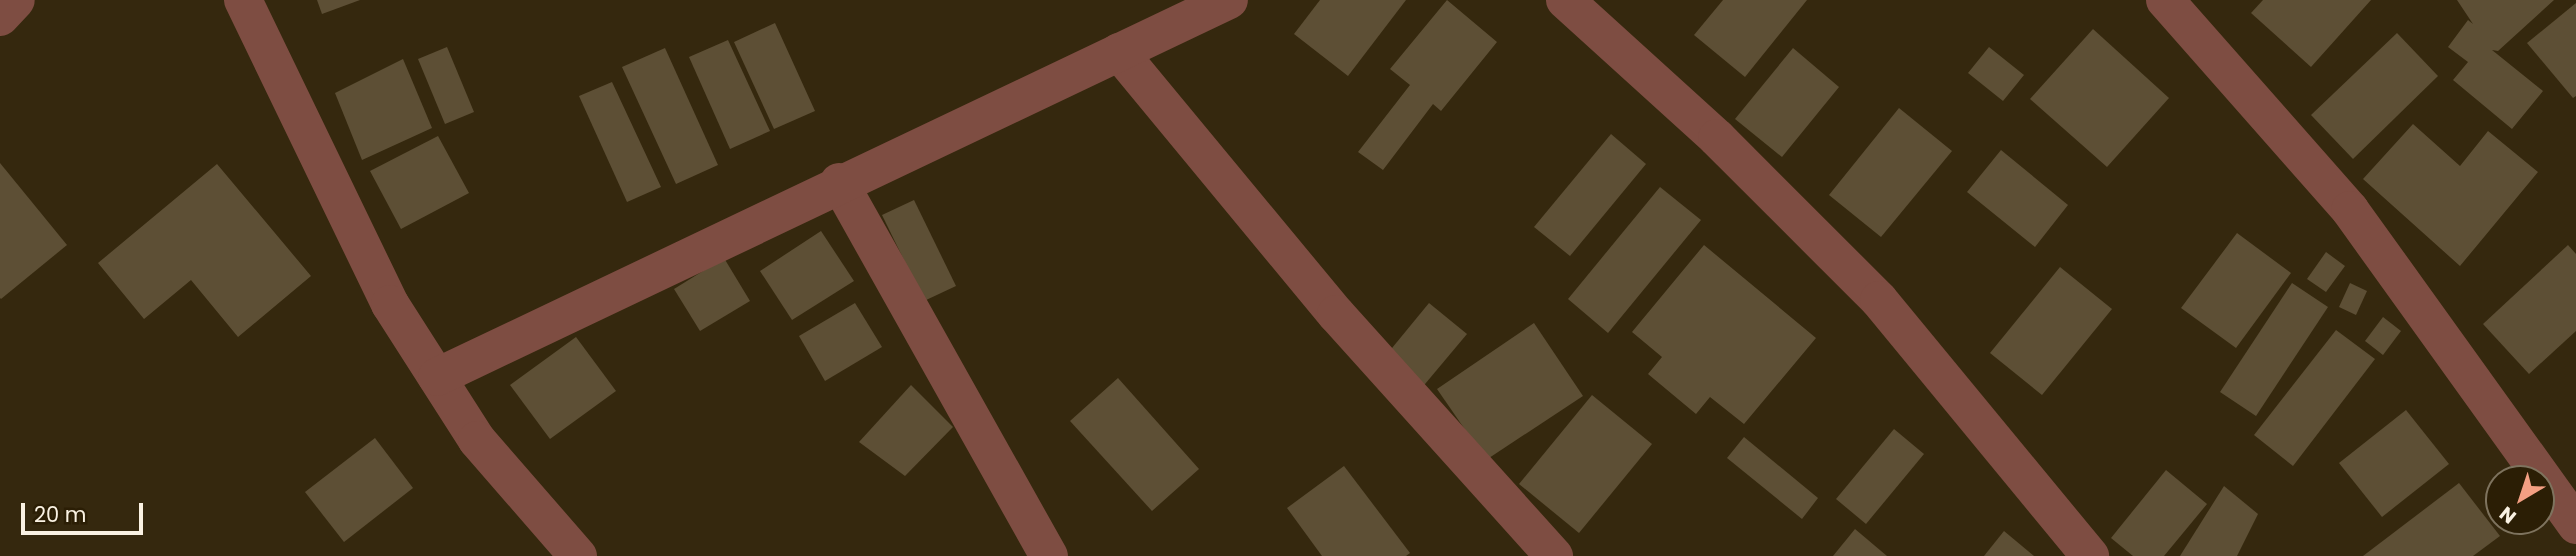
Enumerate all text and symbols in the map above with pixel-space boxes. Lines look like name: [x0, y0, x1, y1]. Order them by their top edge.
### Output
north arrow: [2485, 465, 2555, 535]
scale bar: [24, 490, 147, 534]
text: 20 m: [34, 500, 87, 529]
text: N: [2494, 500, 2522, 530]

